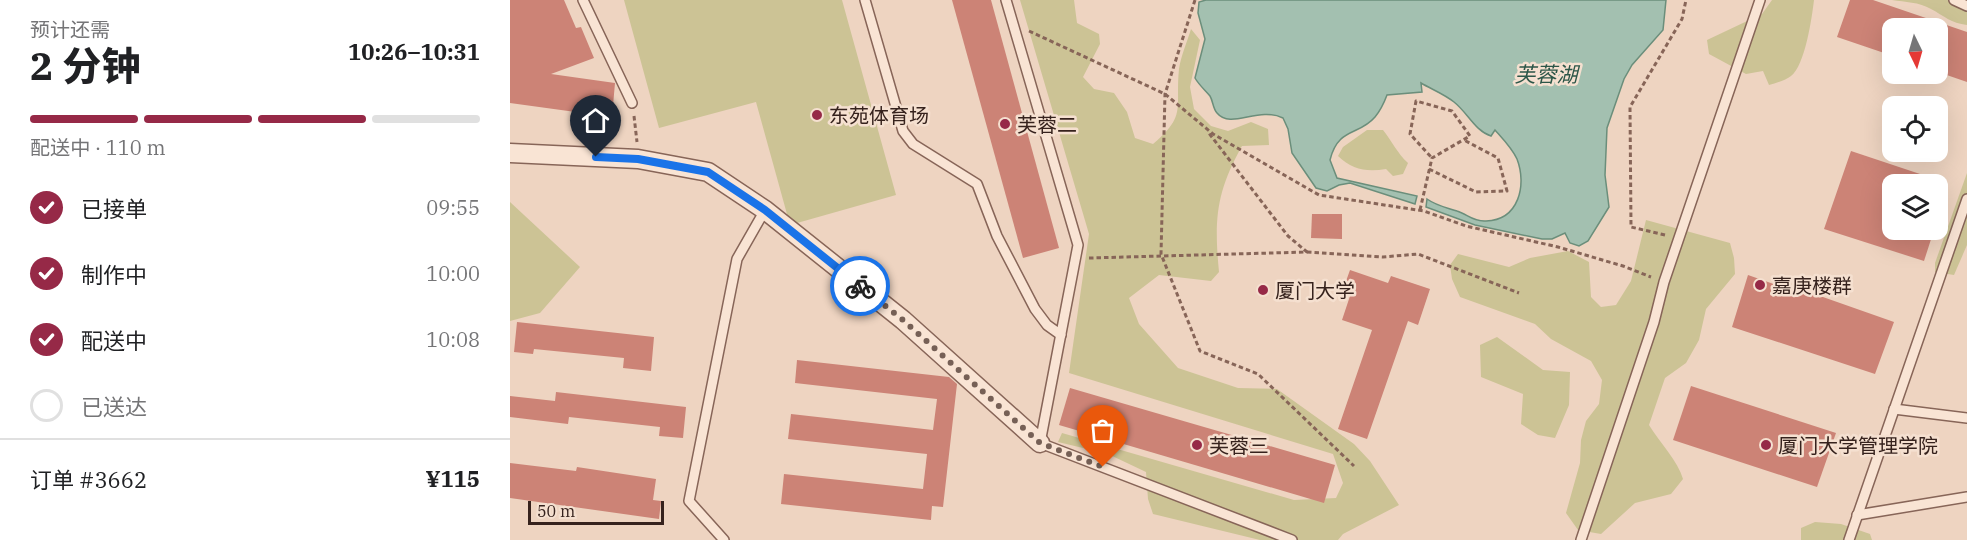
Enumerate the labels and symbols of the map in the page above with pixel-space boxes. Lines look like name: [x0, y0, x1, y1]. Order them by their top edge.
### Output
north arrow: [1882, 18, 1948, 84]
water label: 芙蓉湖: [1515, 60, 1580, 88]
pin: [570, 95, 621, 157]
place label: 东苑体育场: [829, 102, 929, 129]
marker: 东苑体育场: [810, 108, 824, 122]
place label: 芙蓉二: [1017, 111, 1077, 138]
marker: 芙蓉二: [998, 117, 1012, 131]
courier: [830, 256, 890, 316]
place label: 嘉庚楼群: [1772, 272, 1852, 299]
place label: 厦门大学: [1275, 277, 1355, 304]
marker: 嘉庚楼群: [1753, 278, 1767, 292]
marker: 厦门大学: [1256, 283, 1270, 297]
pin: [1077, 405, 1128, 467]
place label: 芙蓉三: [1209, 432, 1269, 459]
place label: 厦门大学管理学院: [1778, 432, 1938, 459]
marker: 芙蓉三: [1190, 438, 1204, 452]
marker: 厦门大学管理学院: [1759, 438, 1773, 452]
scale bar: [528, 498, 664, 526]

